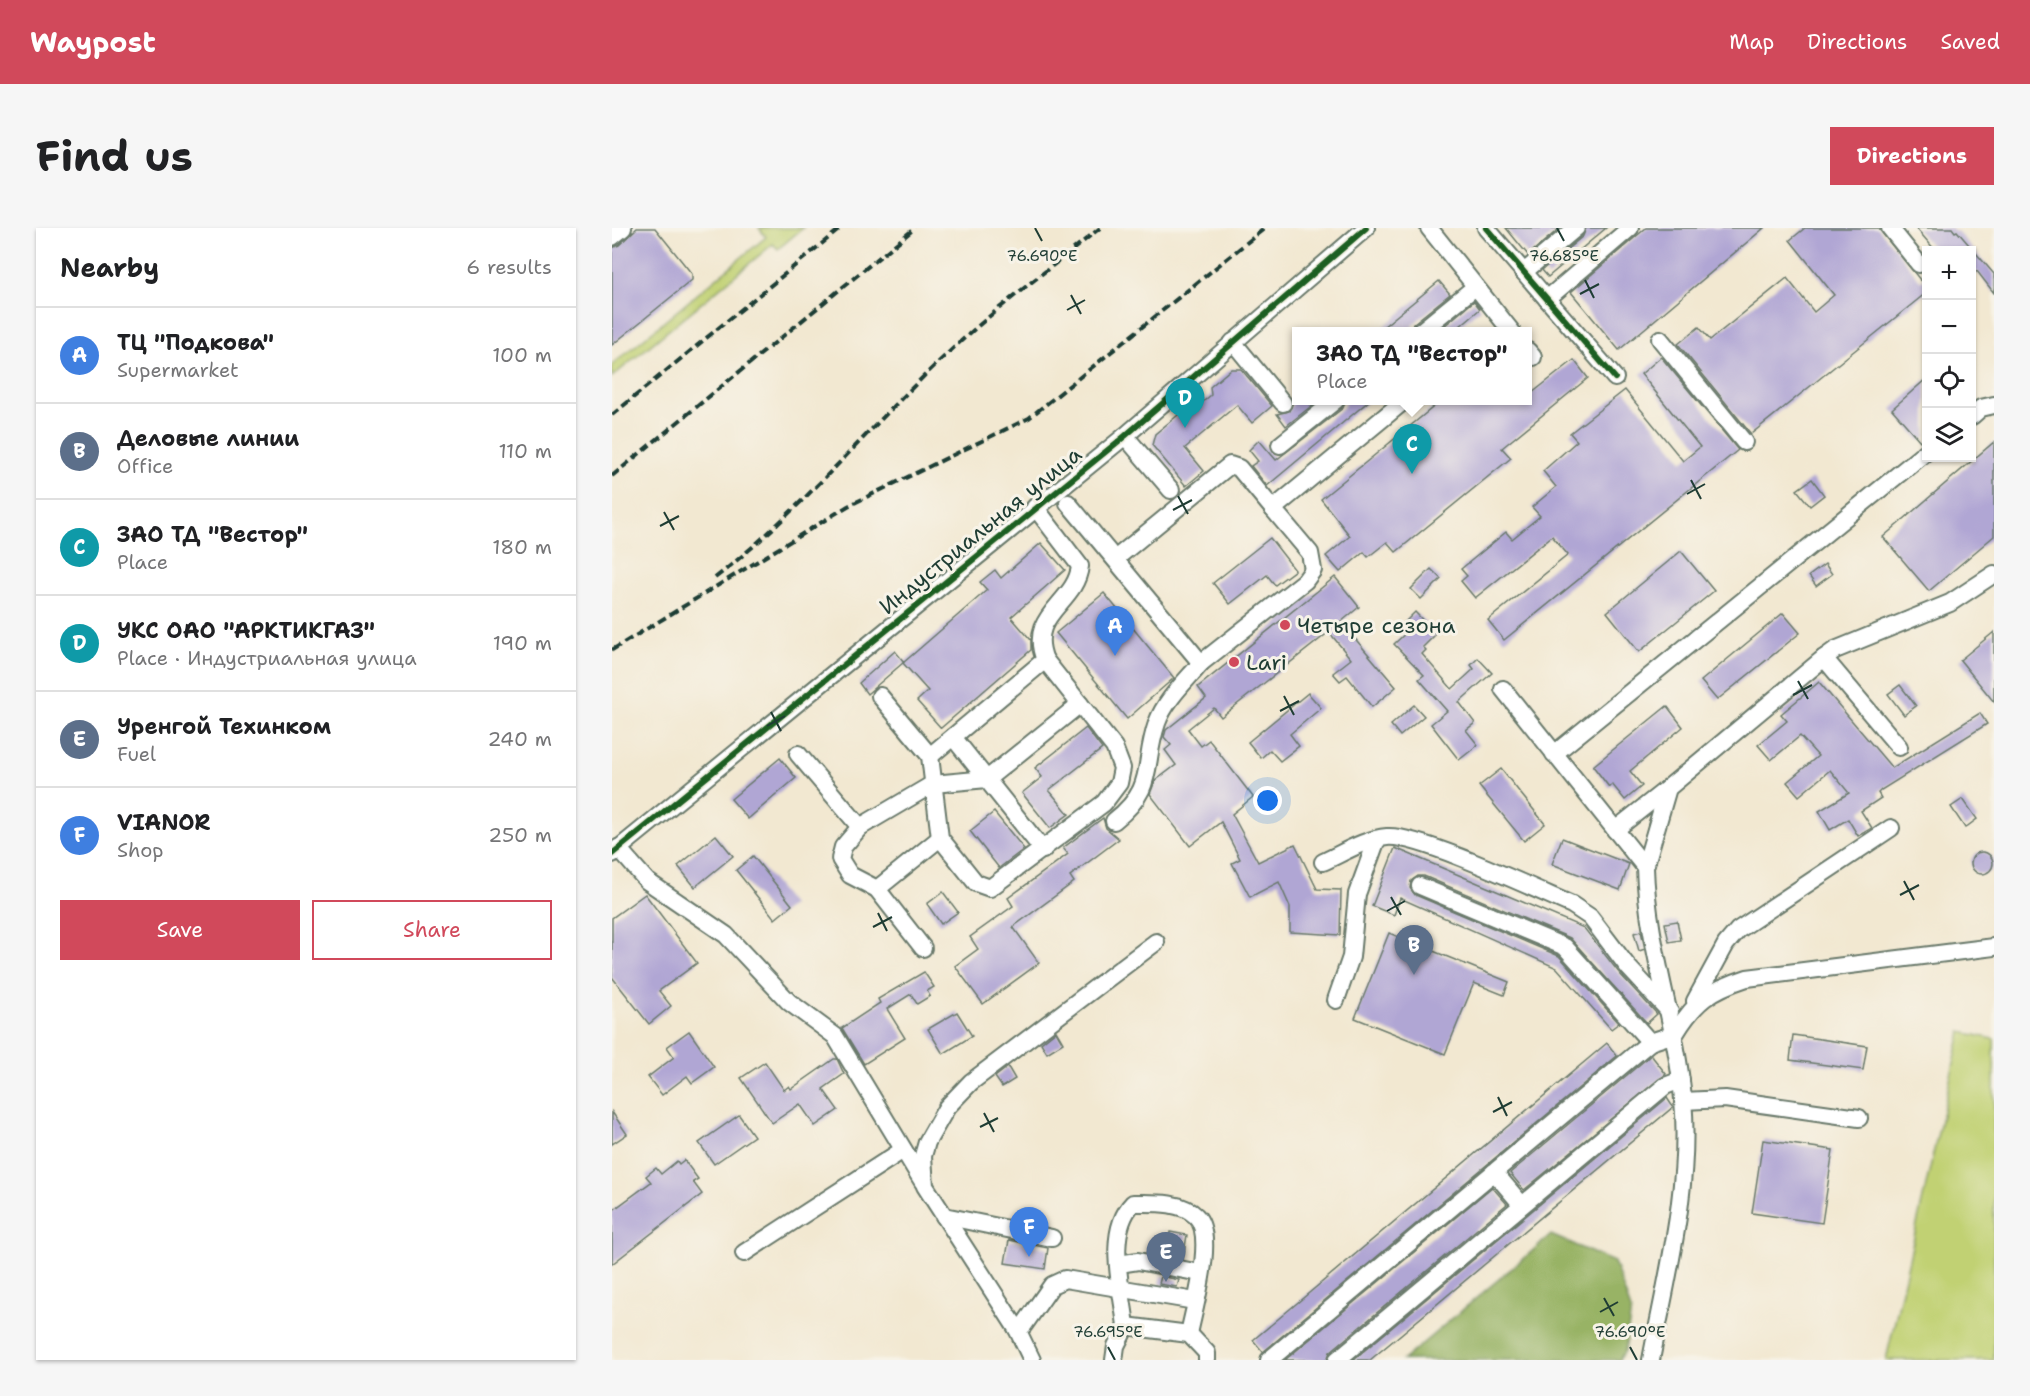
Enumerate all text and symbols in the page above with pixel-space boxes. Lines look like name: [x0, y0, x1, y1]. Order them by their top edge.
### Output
text: Waypost: [30, 23, 156, 61]
text: Map: [1729, 28, 1774, 56]
text: Directions: [1807, 28, 1907, 56]
text: Saved: [1940, 28, 2000, 56]
button: Directions: [1830, 127, 1994, 185]
text: Find us: [36, 128, 193, 184]
text: 76.690°E: [1007, 246, 1077, 266]
text: 76.685°E: [1529, 246, 1599, 266]
map controls: [1922, 246, 1976, 462]
button: +: [1922, 246, 1976, 300]
text: Nearby: [60, 250, 159, 285]
text: 6 results: [466, 254, 552, 280]
button: −: [1922, 300, 1976, 354]
popup: [1292, 327, 1532, 405]
text: ТЦ "Подкова": [117, 328, 274, 357]
text: ЗАО ТД "Вестор": [1316, 339, 1508, 368]
text: A: [72, 342, 87, 368]
text: 100 m: [492, 342, 552, 368]
button: locate: [1922, 354, 1976, 408]
text: Supermarket: [117, 357, 239, 383]
text: Place: [1316, 368, 1367, 394]
pin: D: [1166, 378, 1204, 428]
button: layers: [1922, 408, 1976, 462]
text: Деловые линии: [117, 424, 299, 453]
pin: C: [1392, 424, 1432, 474]
text: B: [73, 438, 86, 464]
text: 110 m: [498, 438, 552, 464]
street label: Индустриальная улица: [873, 440, 1088, 621]
text: Office: [117, 453, 173, 479]
text: ЗАО ТД "Вестор": [117, 520, 308, 549]
text: C: [73, 534, 86, 560]
text: 180 m: [492, 534, 552, 560]
text: Place: [117, 549, 168, 575]
pin: A: [1096, 606, 1134, 656]
place label: Четыре сезона: [1297, 611, 1456, 640]
text: УКС ОАО "АРКТИКГАЗ": [117, 616, 375, 645]
marker: Четыре сезона: [1278, 618, 1292, 632]
text: D: [72, 630, 87, 656]
text: 190 m: [493, 630, 552, 656]
text: Place · Индустриальная улица: [117, 645, 417, 671]
place label: Lari: [1246, 648, 1287, 677]
marker: Lari: [1227, 655, 1241, 669]
text: Уренгой Техинком: [117, 712, 331, 741]
text: E: [73, 726, 86, 752]
text: 240 m: [487, 726, 552, 752]
text: Fuel: [117, 741, 156, 767]
your location: [1253, 786, 1282, 815]
text: VIANOR: [117, 808, 211, 837]
text: F: [74, 822, 85, 848]
text: 250 m: [488, 822, 552, 848]
text: Shop: [117, 837, 164, 863]
button: Save: [60, 900, 300, 960]
button: Share: [312, 900, 552, 960]
pin: B: [1394, 926, 1434, 975]
pin: F: [1010, 1208, 1048, 1257]
pin: E: [1146, 1232, 1186, 1282]
text: 76.695°E: [1073, 1322, 1143, 1342]
text: 76.690°E: [1595, 1322, 1665, 1342]

